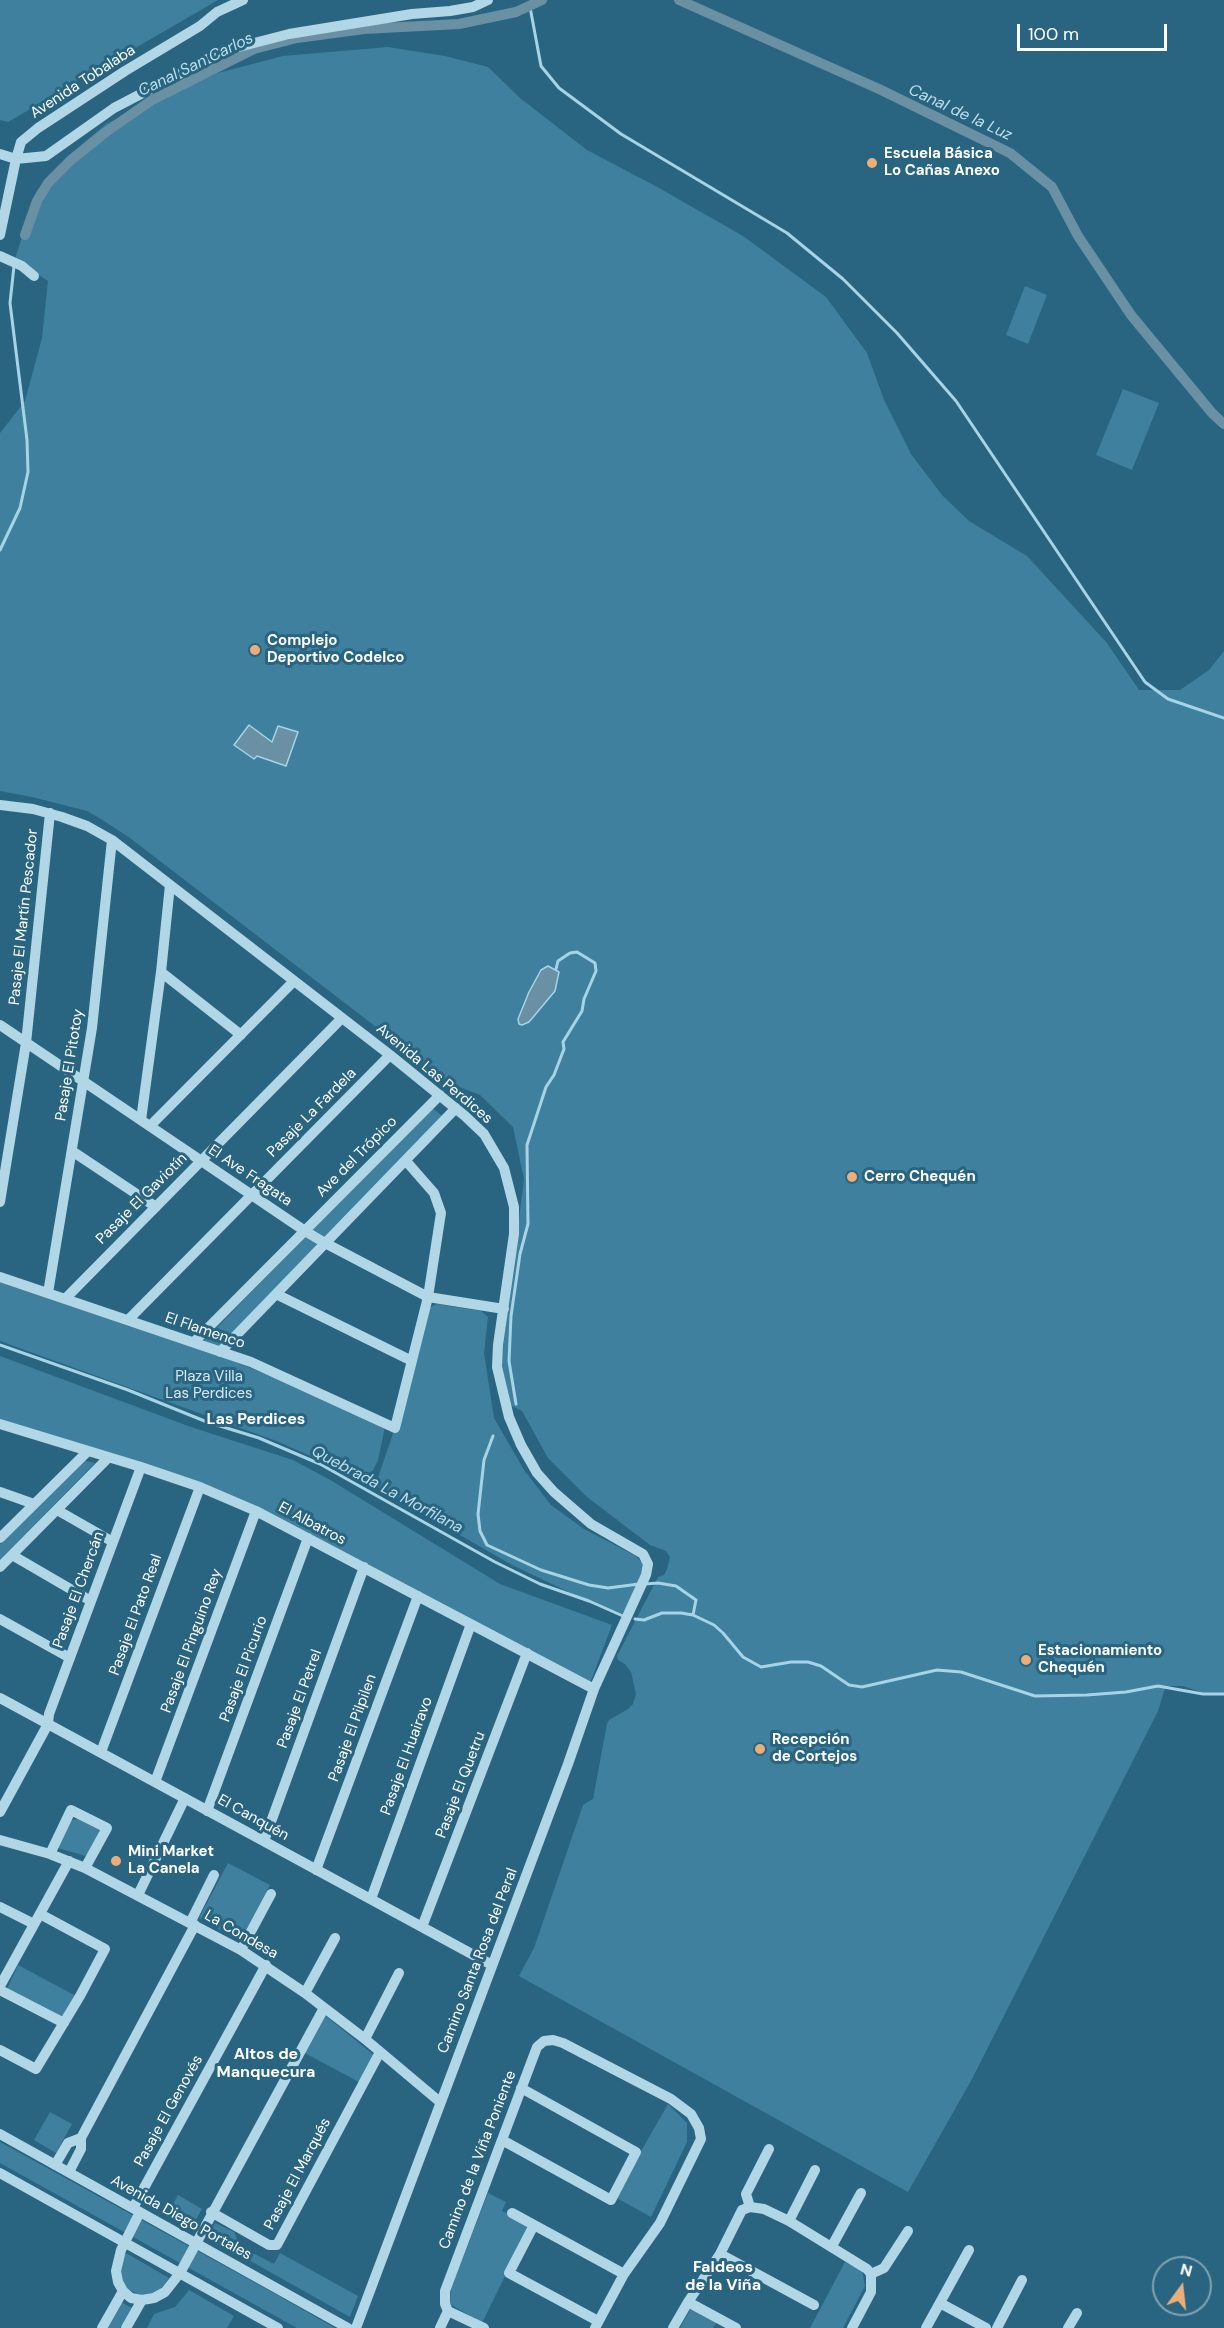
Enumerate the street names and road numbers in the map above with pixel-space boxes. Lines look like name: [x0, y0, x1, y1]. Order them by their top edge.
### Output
street label: Avenida Tobalaba: [27, 41, 139, 123]
street label: Pasaje El Martín Pescador: [6, 828, 42, 1006]
street label: Pasaje El Pitotoy: [52, 1008, 88, 1122]
street label: Avenida Las Perdices: [372, 1020, 496, 1128]
street label: Pasaje La Fardela: [264, 1065, 360, 1161]
street label: Ave del Trópico: [313, 1113, 401, 1201]
street label: El Ave Fragata: [205, 1141, 295, 1211]
street label: Pasaje El Gaviotín: [93, 1150, 191, 1248]
street label: El Flamenco: [163, 1309, 247, 1353]
street label: El Albatros: [275, 1499, 349, 1549]
street label: Pasaje El Chercán: [50, 1529, 108, 1651]
street label: Pasaje El Pato Real: [106, 1552, 166, 1678]
street label: Pasaje El Pinguino Rey: [158, 1566, 226, 1716]
street label: Pasaje El Picurio: [216, 1613, 272, 1725]
street label: Pasaje El Petrel: [274, 1647, 326, 1751]
street label: Pasaje El Pilpilen: [325, 1672, 381, 1784]
street label: Pasaje El Huairavo: [377, 1694, 437, 1818]
street label: Pasaje El Quetru: [432, 1729, 490, 1841]
street label: El Canquén: [214, 1791, 292, 1845]
street label: Camino Santa Rosa del Peral: [434, 1866, 522, 2056]
street label: La Condesa: [201, 1907, 281, 1963]
street label: Pasaje El Genovés: [131, 2052, 207, 2170]
street label: Camino de la Viña Poniente: [436, 2068, 520, 2252]
street label: Pasaje El Marqués: [261, 2115, 335, 2233]
street label: Avenida Diego Portales: [107, 2172, 255, 2264]

